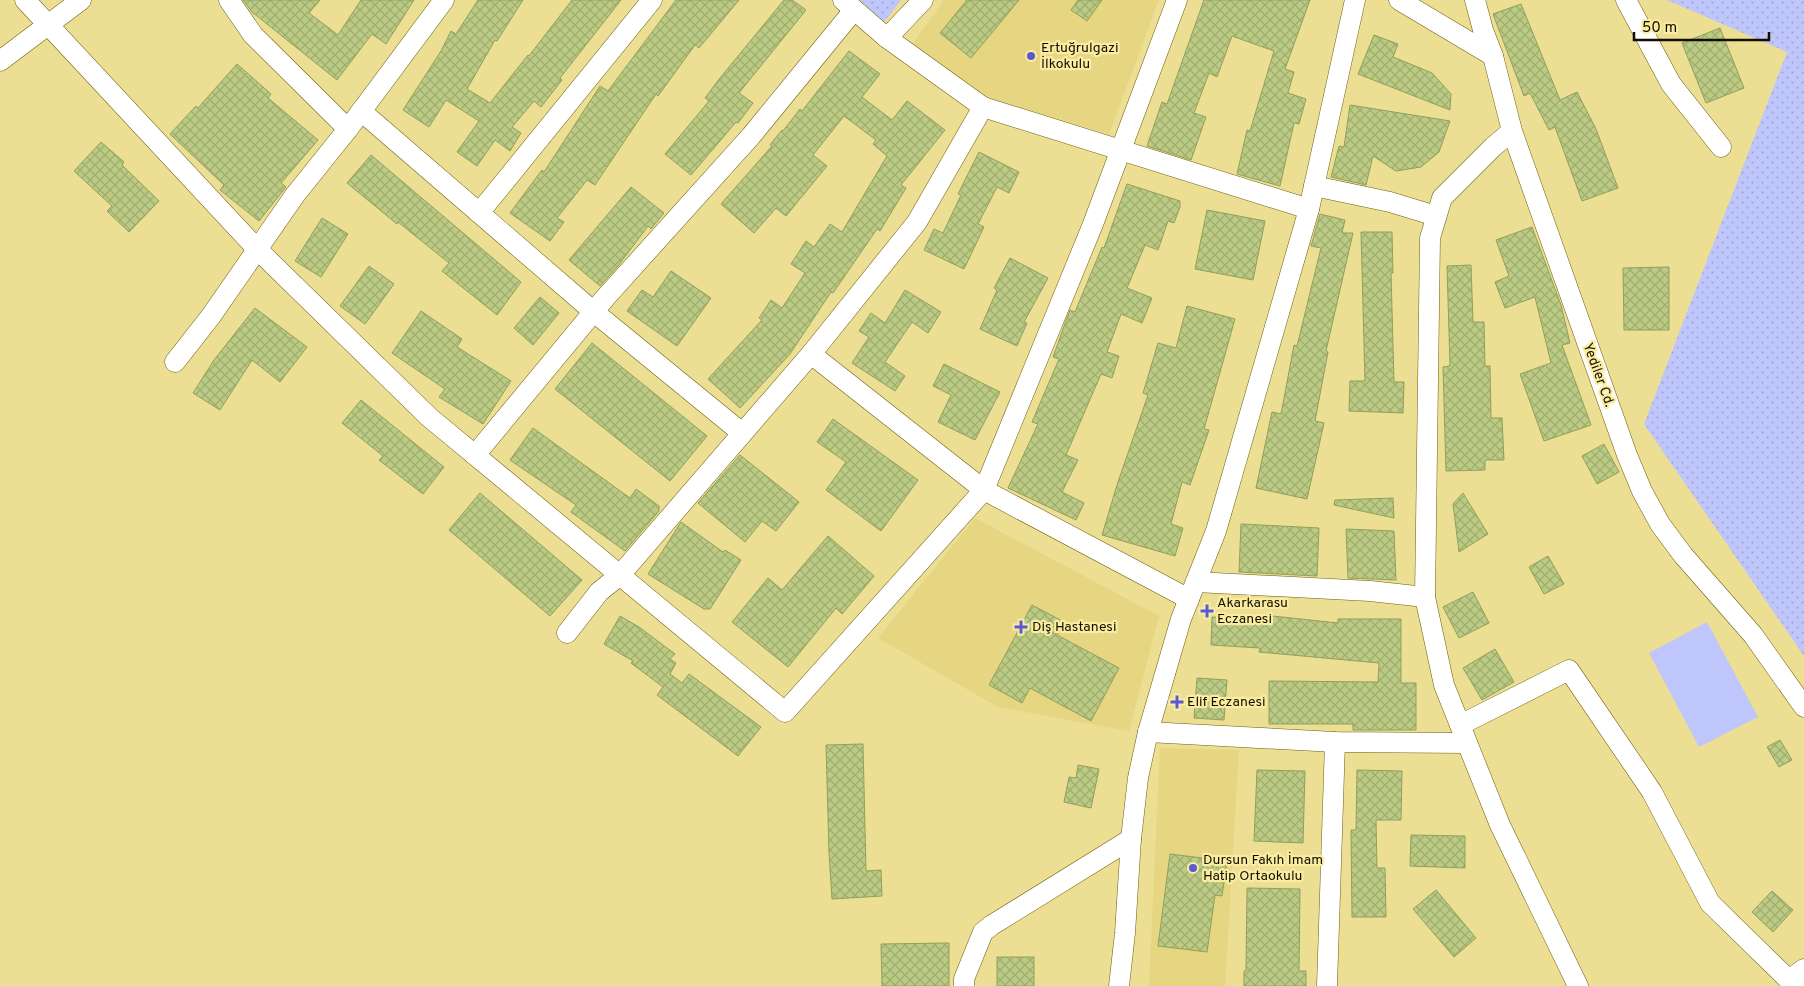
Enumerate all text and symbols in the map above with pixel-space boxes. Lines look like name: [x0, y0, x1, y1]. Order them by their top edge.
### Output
scale bar: [1634, 10, 1769, 42]
text: 50 m: [1642, 19, 1677, 38]
place label: Ertuğrulgazi İlkokulu: [1041, 40, 1119, 73]
marker: Ertuğrulgazi İlkokulu: [1025, 50, 1037, 62]
street label: Yediler Cd.: [1579, 341, 1617, 409]
place label: Akarkarasu Eczanesi: [1217, 595, 1288, 628]
marker: Akarkarasu Eczanesi: [1201, 605, 1213, 617]
place label: Diş Hastanesi: [1032, 619, 1116, 636]
marker: Diş Hastanesi: [1014, 620, 1028, 634]
place label: Elif Eczanesi: [1187, 694, 1266, 711]
marker: Elif Eczanesi: [1171, 696, 1183, 708]
place label: Dursun Fakıh İmam Hatip Ortaokulu: [1203, 851, 1323, 885]
marker: Dursun Fakıh İmam Hatip Ortaokulu: [1187, 862, 1199, 874]

